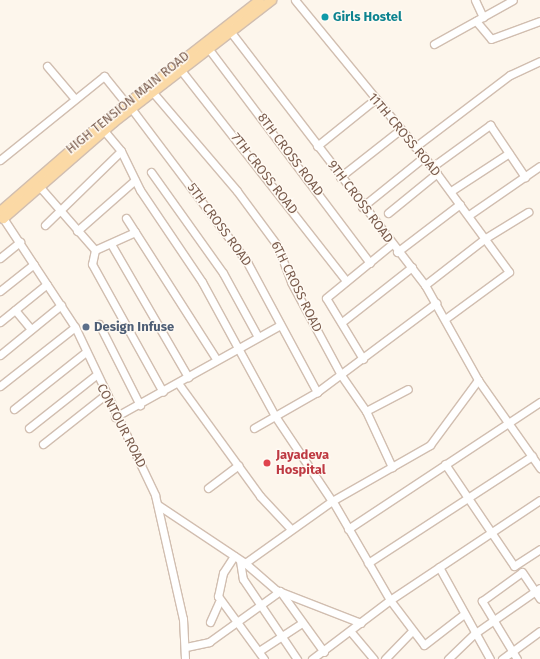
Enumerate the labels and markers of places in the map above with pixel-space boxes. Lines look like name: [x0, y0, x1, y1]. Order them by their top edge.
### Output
place label: Girls Hostel: [333, 9, 402, 25]
marker: Girls Hostel: [320, 12, 330, 22]
place label: Design Infuse: [94, 319, 174, 335]
marker: Design Infuse: [81, 322, 91, 332]
place label: Jayadeva Hospital: [276, 448, 329, 479]
marker: Jayadeva Hospital: [261, 457, 273, 469]

